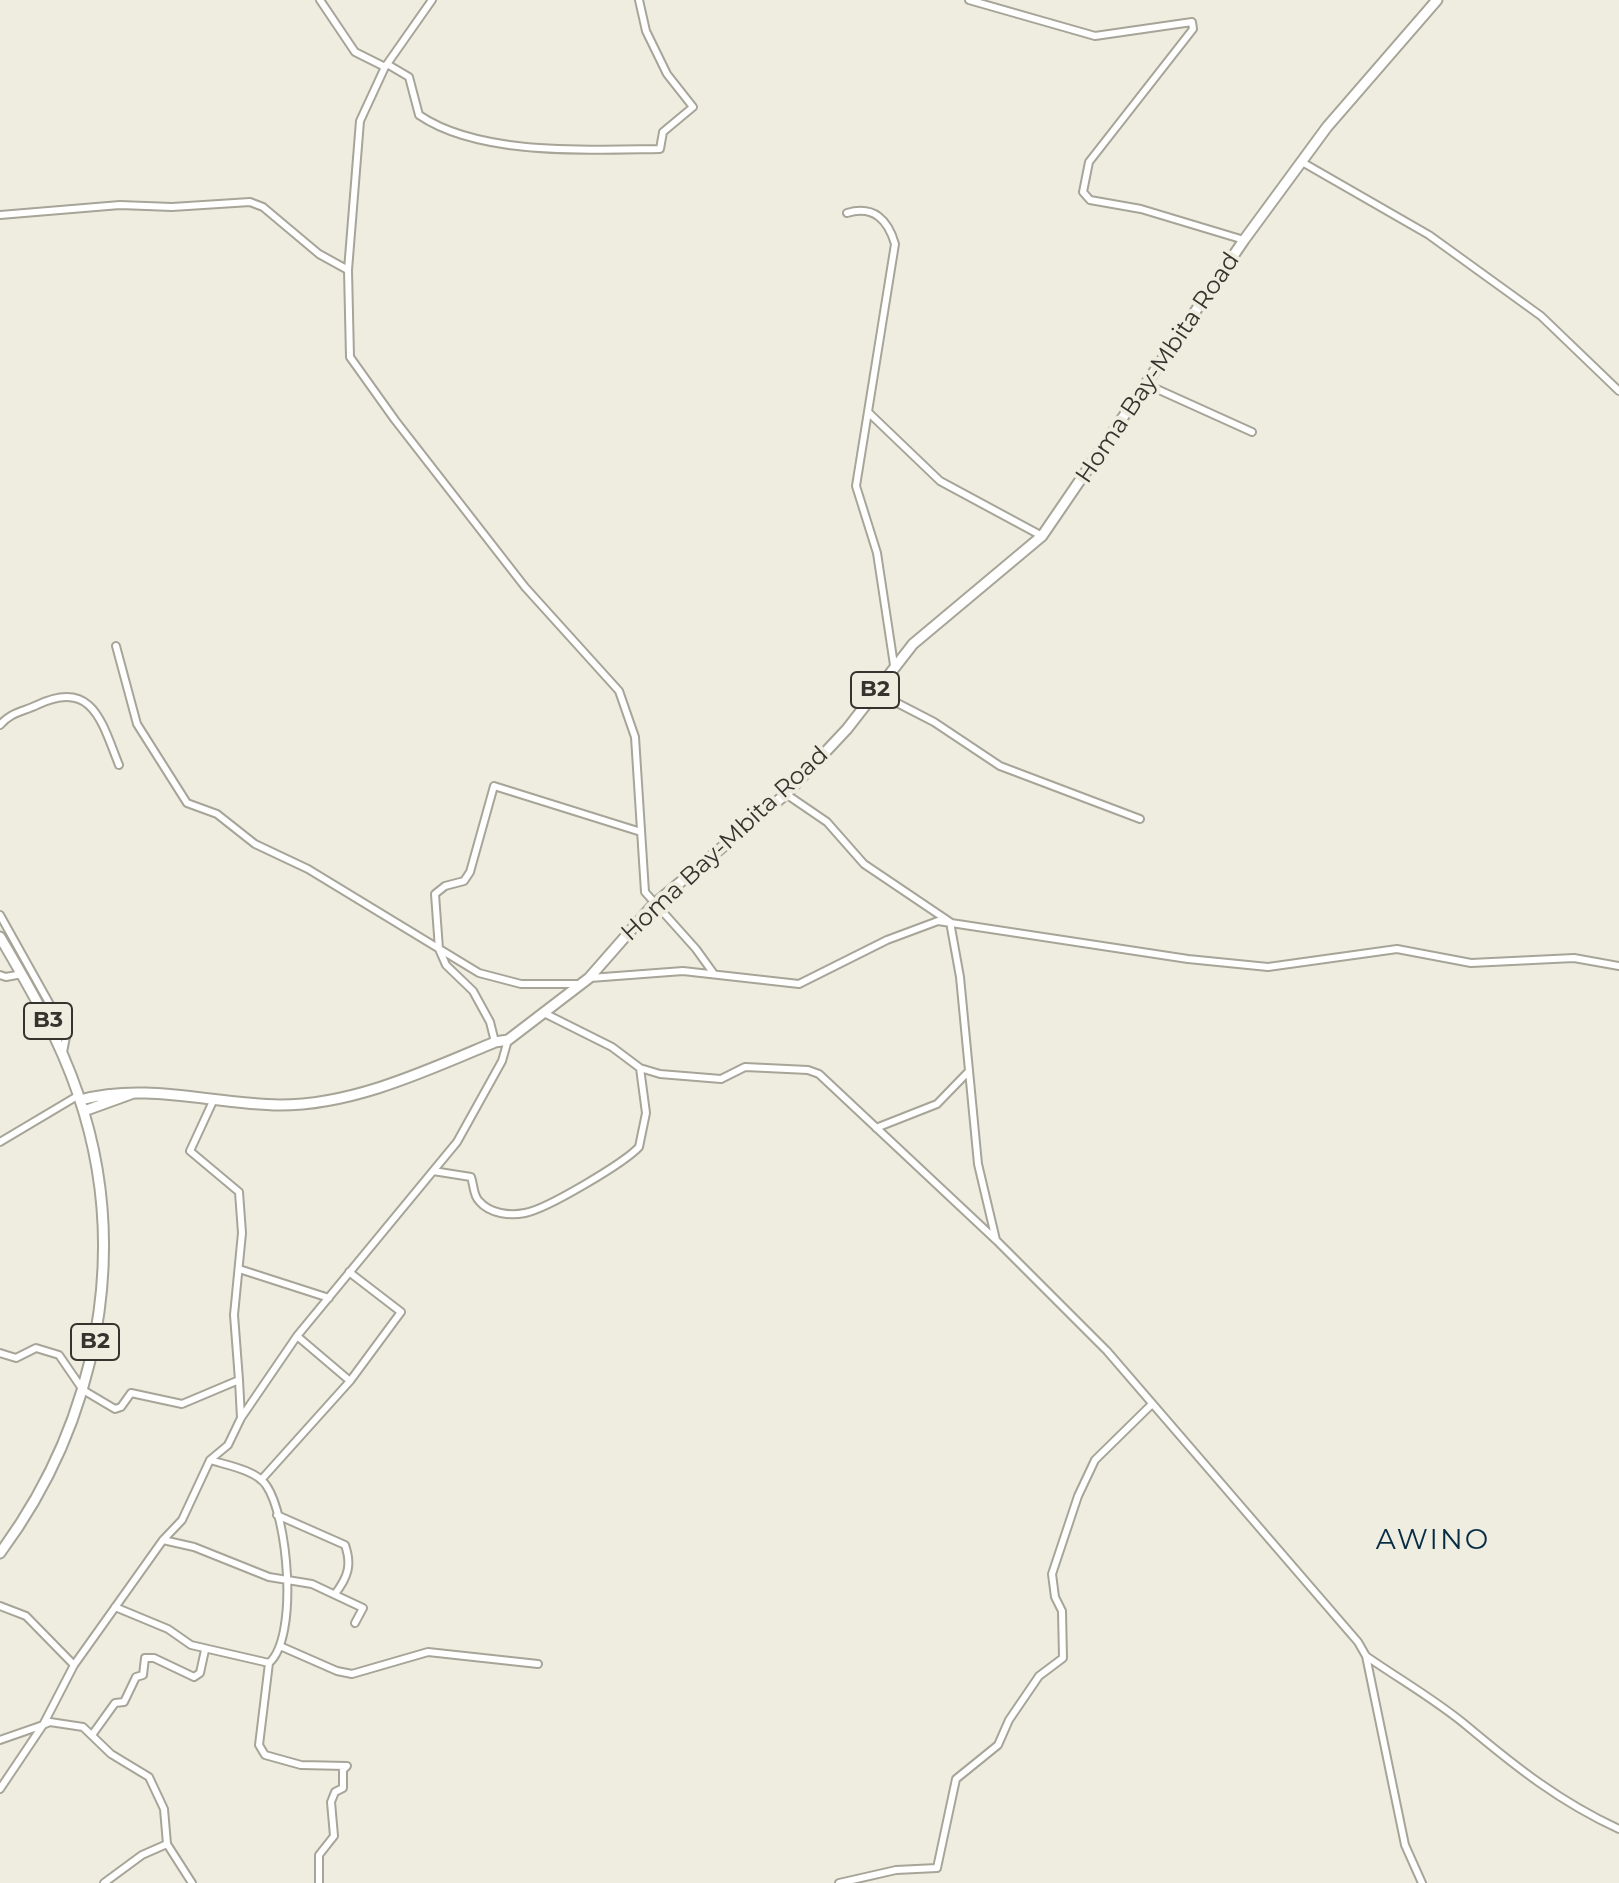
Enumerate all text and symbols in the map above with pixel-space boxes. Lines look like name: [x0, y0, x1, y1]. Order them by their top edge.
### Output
street label: Homa Bay-Mbita Road: [1070, 247, 1246, 489]
road number: B2: [851, 672, 899, 708]
street label: Homa Bay-Mbita Road: [616, 741, 834, 947]
road number: B3: [24, 1003, 72, 1039]
road number: B2: [71, 1324, 119, 1360]
district label: AWINO: [1376, 1524, 1490, 1558]

